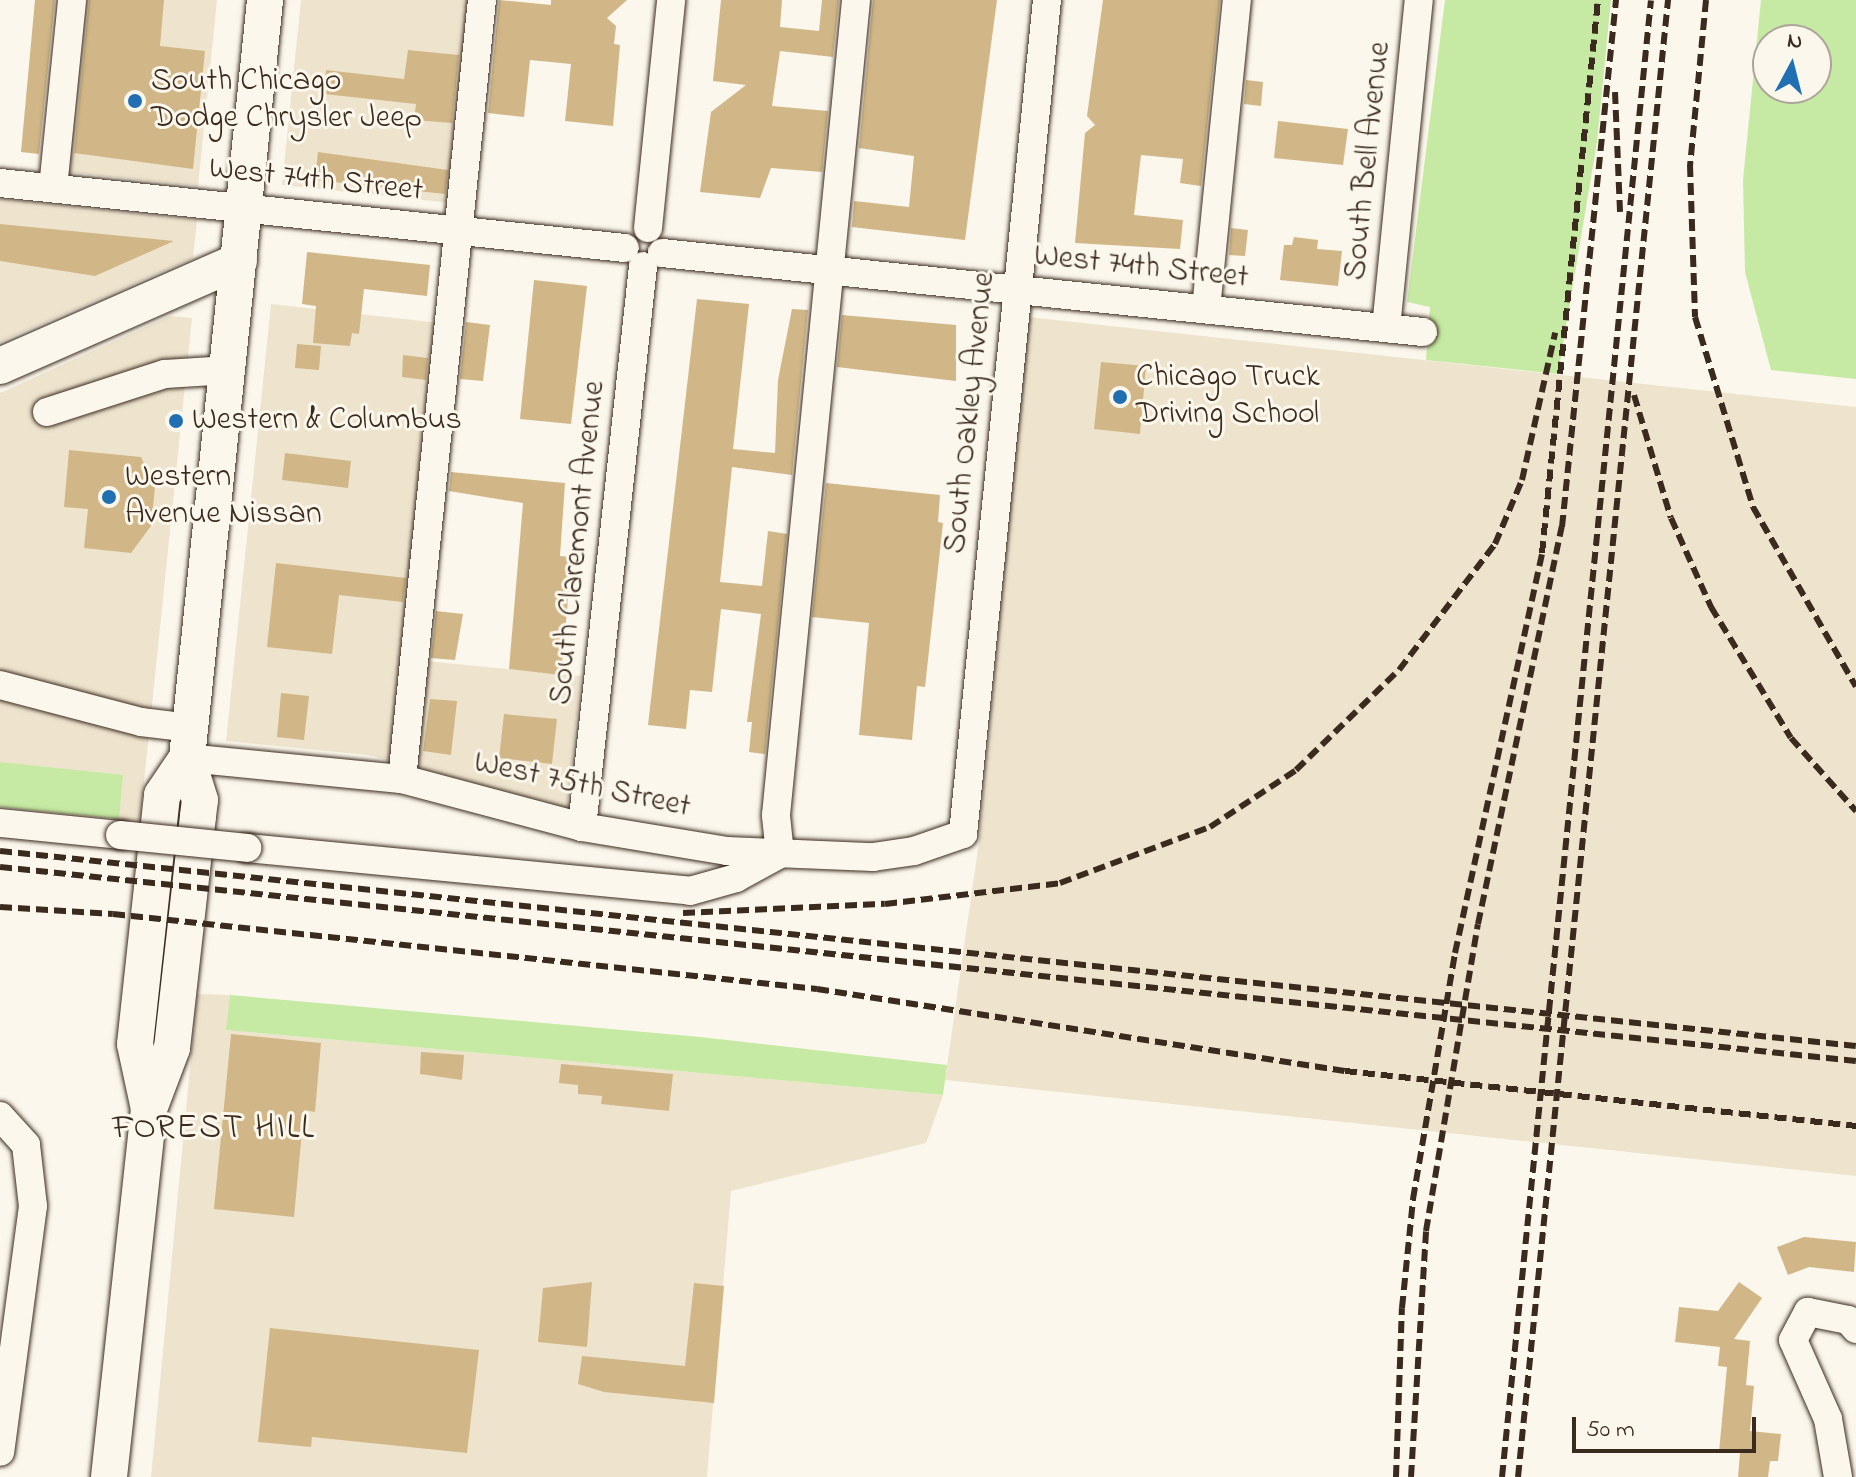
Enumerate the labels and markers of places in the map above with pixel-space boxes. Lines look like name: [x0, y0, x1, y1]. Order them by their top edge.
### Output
place label: South Chicago Dodge Chrysler Jeep: [151, 64, 422, 139]
marker: South Chicago Dodge Chrysler Jeep: [126, 92, 144, 110]
place label: Chicago Truck Driving School: [1136, 360, 1320, 435]
marker: Chicago Truck Driving School: [1111, 388, 1129, 406]
place label: Western & Columbus: [192, 402, 462, 440]
marker: Western & Columbus: [167, 412, 185, 430]
place label: Western Avenue Nissan: [125, 460, 322, 535]
marker: Western Avenue Nissan: [100, 488, 118, 506]

